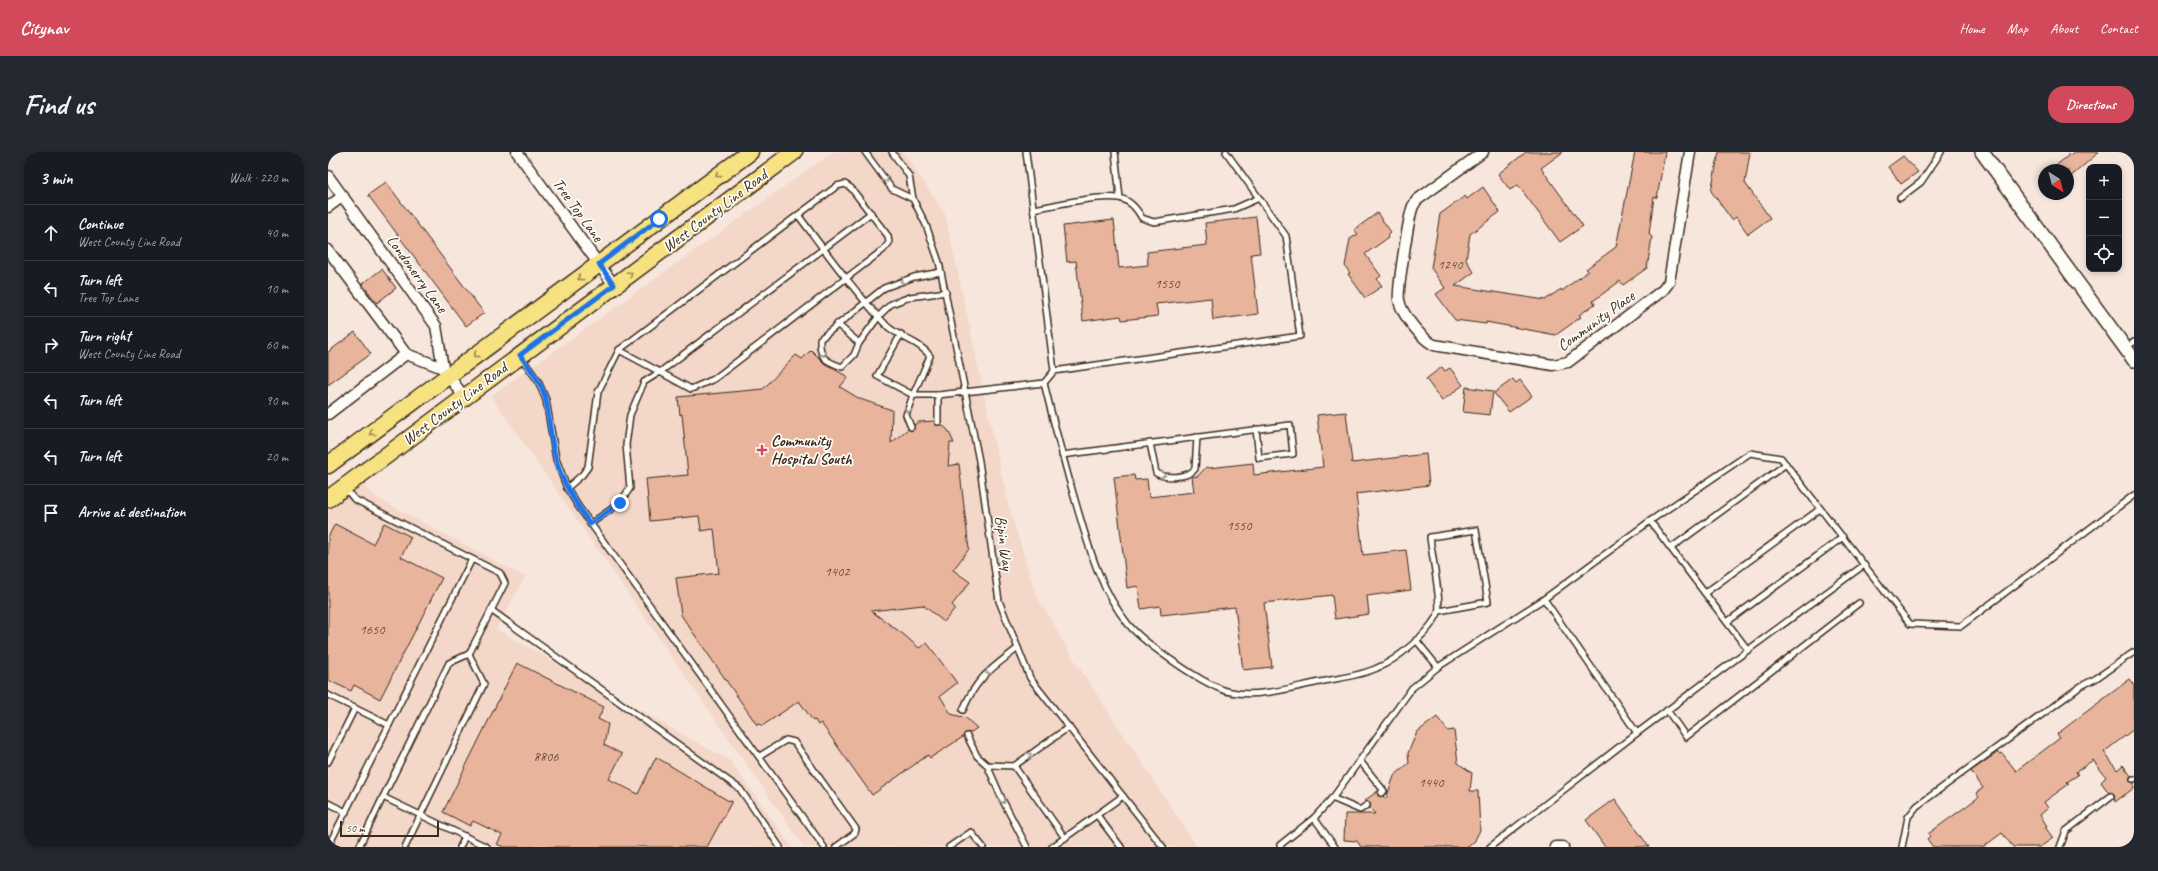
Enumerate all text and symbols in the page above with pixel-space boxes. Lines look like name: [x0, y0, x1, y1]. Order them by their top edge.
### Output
text: Citynav: [20, 16, 68, 40]
text: Home: [1959, 20, 1985, 37]
text: Map: [2007, 20, 2028, 37]
text: About: [2050, 20, 2078, 37]
text: Contact: [2100, 20, 2138, 37]
button: Directions: [2048, 86, 2134, 123]
text: Find us: [24, 87, 94, 122]
street label: West County Line Road: [659, 164, 773, 257]
north arrow: [2038, 164, 2074, 200]
map controls: [2086, 164, 2122, 272]
button: +: [2086, 164, 2122, 200]
text: 3 min: [40, 168, 73, 189]
text: Walk · 220 m: [229, 170, 288, 186]
one-way arrow: [716, 170, 723, 177]
street label: Tree Top Lane: [548, 174, 609, 247]
one-way arrow: [881, 176, 888, 183]
button: −: [2086, 200, 2122, 236]
route start: [650, 210, 668, 228]
text: Continue: [78, 215, 123, 234]
icon: ahead: [40, 222, 62, 244]
text: 40 m: [266, 225, 288, 241]
street label: Londonerry Lane: [382, 231, 453, 318]
text: West County Line Road: [78, 234, 180, 250]
button: locate: [2086, 236, 2122, 272]
house number: 1240: [1437, 256, 1464, 273]
text: Turn left: [78, 271, 121, 290]
one-way arrow: [626, 271, 633, 278]
one-way arrow: [578, 273, 585, 280]
house number: 1550: [1154, 275, 1181, 292]
one-way arrow: [900, 277, 907, 285]
icon: left: [40, 278, 62, 300]
text: 10 m: [266, 281, 288, 297]
street label: Community Place: [1553, 285, 1640, 356]
text: Tree Top Lane: [78, 290, 138, 306]
text: Turn right: [78, 327, 131, 346]
icon: right: [40, 334, 62, 356]
text: 60 m: [266, 337, 288, 353]
text: West County Line Road: [78, 346, 180, 362]
one-way arrow: [473, 350, 480, 358]
one-way arrow: [818, 350, 825, 357]
street label: West County Line Road: [399, 357, 513, 450]
icon: left: [40, 390, 62, 412]
text: Turn left: [78, 391, 121, 410]
text: 90 m: [266, 393, 288, 409]
one-way arrow: [904, 408, 912, 414]
one-way arrow: [369, 428, 376, 435]
place label: Community Hospital South: [771, 431, 852, 469]
marker: Community Hospital South: [756, 444, 768, 456]
icon: left: [40, 446, 62, 468]
text: Turn left: [78, 447, 121, 466]
text: 20 m: [266, 449, 288, 465]
one-way arrow: [1160, 471, 1167, 479]
route end: [611, 494, 629, 512]
icon: arrive: [40, 502, 62, 524]
text: Arrive at destination: [78, 503, 185, 522]
street label: Bipin Way: [990, 514, 1018, 573]
house number: 1550: [1226, 517, 1253, 534]
house number: 1402: [824, 563, 851, 580]
house number: 1650: [359, 621, 386, 638]
one-way arrow: [985, 667, 993, 675]
house number: 8806: [533, 748, 559, 765]
one-way arrow: [1024, 753, 1031, 760]
house number: 1440: [1418, 774, 1445, 791]
one-way arrow: [998, 797, 1006, 804]
scale bar: [340, 819, 439, 838]
text: 50 m: [346, 821, 365, 835]

